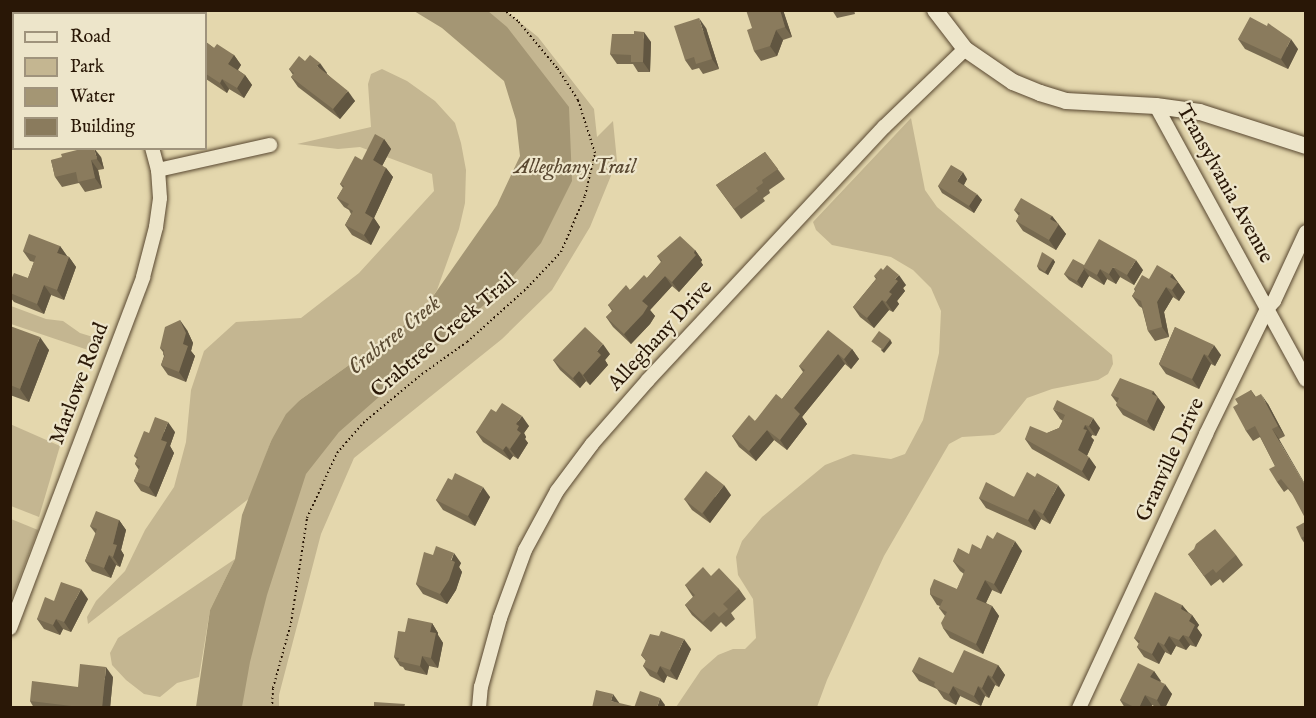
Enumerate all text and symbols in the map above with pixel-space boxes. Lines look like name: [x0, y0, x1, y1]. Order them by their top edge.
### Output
legend: [12, 12, 207, 150]
text: Road: [70, 26, 111, 49]
text: Park: [70, 56, 104, 79]
text: Water: [70, 86, 115, 109]
street label: Transylvania Avenue: [1170, 100, 1278, 268]
text: Building: [70, 116, 135, 139]
park label: Alleghany Trail: [514, 155, 636, 181]
street label: Crabtree Creek Trail: [366, 268, 522, 404]
street label: Alleghany Drive: [603, 276, 719, 396]
water label: Crabtree Creek: [343, 291, 447, 381]
street label: Marlowe Road: [45, 319, 115, 449]
street label: Granville Drive: [1131, 394, 1211, 526]

